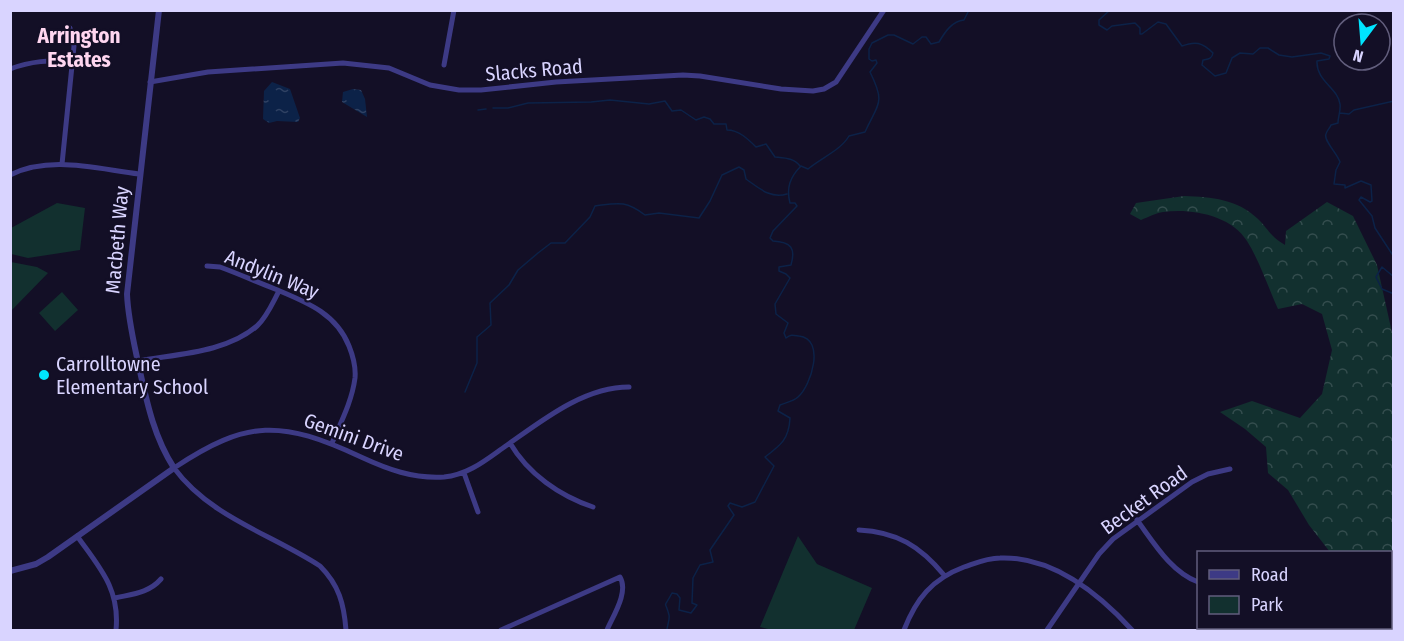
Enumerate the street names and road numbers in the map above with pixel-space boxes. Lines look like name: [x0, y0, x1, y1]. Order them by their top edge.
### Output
street label: Slacks Road: [484, 54, 584, 86]
street label: Macbeth Way: [100, 185, 134, 295]
street label: Andylin Way: [222, 244, 322, 304]
street label: Gemini Drive: [301, 408, 407, 466]
street label: Becket Road: [1096, 461, 1192, 539]

